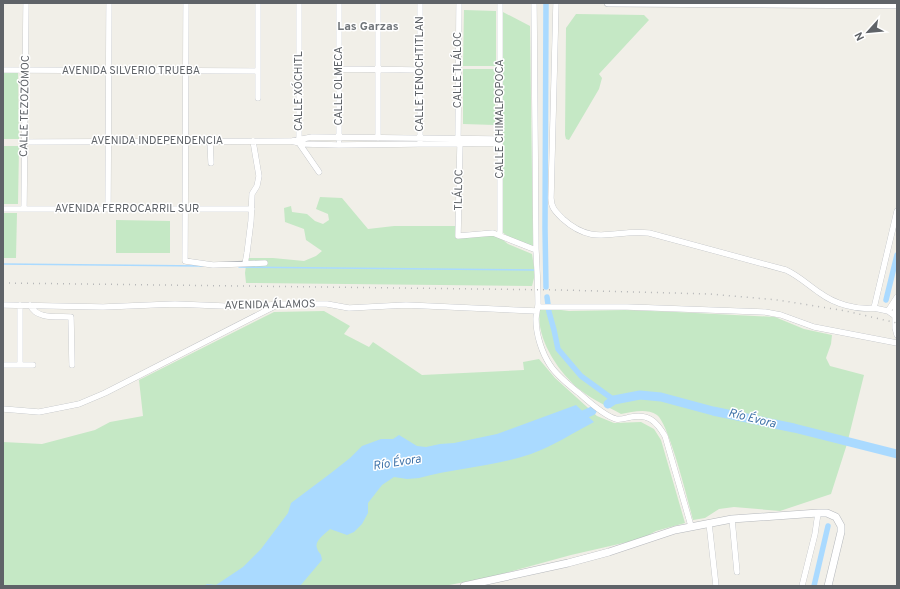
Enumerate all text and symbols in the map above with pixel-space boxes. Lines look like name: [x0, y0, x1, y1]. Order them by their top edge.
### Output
north arrow: [848, 12, 888, 52]
street label: CALLE TENOCHTITLAN: [413, 16, 427, 132]
district label: Las Garzas: [337, 19, 399, 35]
text: N: [852, 29, 868, 43]
street label: CALLE TLÁLOC: [450, 32, 465, 108]
street label: CALLE OLMECA: [332, 46, 346, 126]
street label: CALLE XÓCHITL: [291, 51, 306, 131]
street label: CALLE TEZOZÓMOC: [16, 55, 33, 157]
street label: CALLE CHIMALPOPOCA: [493, 59, 507, 179]
street label: AVENIDA SILVERIO TRUEBA: [62, 64, 200, 78]
street label: AVENIDA INDEPENDENCIA: [91, 134, 223, 148]
street label: TLÁLOC: [451, 169, 466, 211]
street label: AVENIDA FERROCARRIL SUR: [55, 202, 199, 216]
street label: AVENIDA ÁLAMOS: [224, 296, 316, 313]
water label: Río Évora: [727, 405, 778, 433]
water label: Río Évora: [372, 451, 423, 475]

